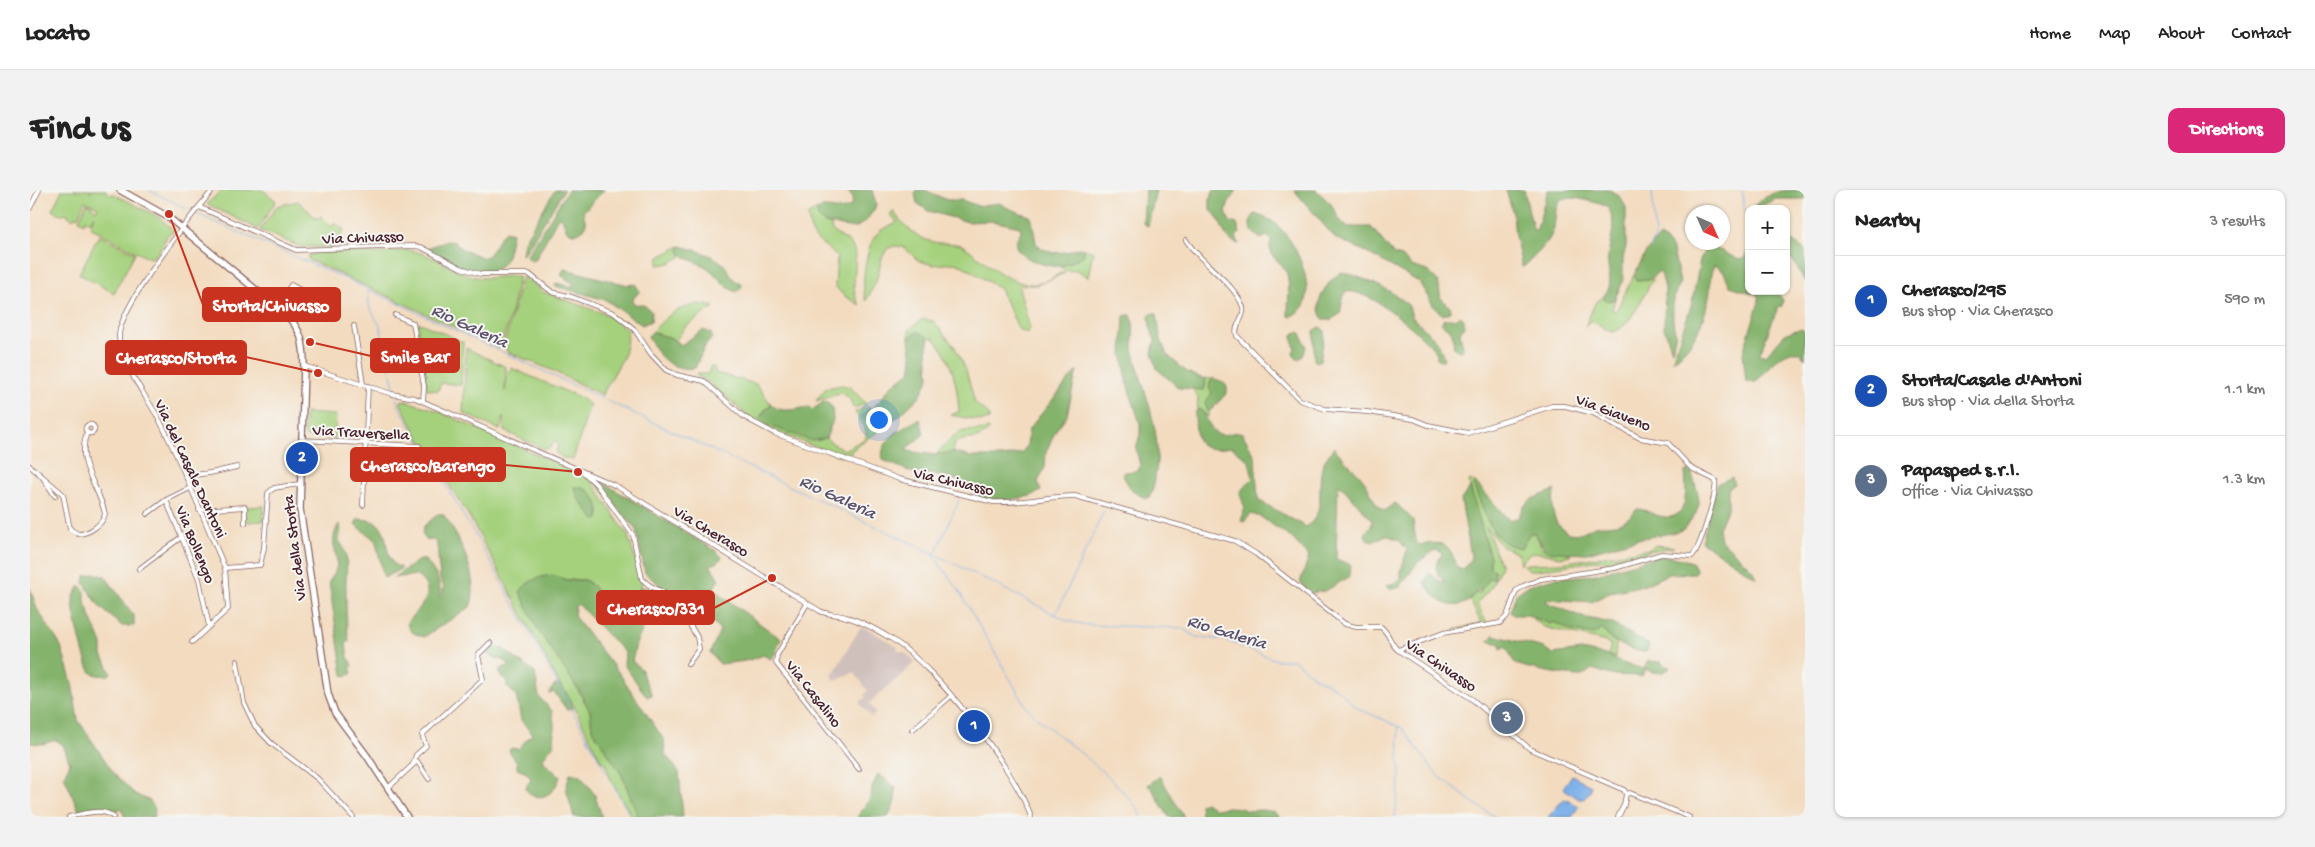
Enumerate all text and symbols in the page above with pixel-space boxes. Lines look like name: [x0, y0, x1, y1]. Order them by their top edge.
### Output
text: Locato: [25, 20, 90, 49]
text: Home: [2029, 24, 2071, 45]
text: Map: [2099, 24, 2130, 45]
text: About: [2158, 24, 2204, 45]
text: Contact: [2232, 24, 2290, 45]
button: Directions: [2168, 108, 2285, 153]
text: Find us: [30, 110, 130, 151]
north arrow: [1685, 205, 1730, 250]
map controls: [1745, 205, 1790, 295]
button: +: [1745, 205, 1790, 250]
text: Nearby: [1855, 210, 1920, 235]
text: 3 results: [2210, 213, 2265, 232]
street label: Via Chivasso: [321, 229, 404, 250]
button: −: [1745, 250, 1790, 295]
text: Cherasco/295: [1902, 280, 2006, 303]
callout: Storta/Chivasso: [203, 288, 340, 321]
text: 1: [1868, 291, 1874, 310]
text: 590 m: [2224, 291, 2265, 310]
text: Storta/Chivasso: [213, 297, 330, 318]
water label: Rio Galeria: [427, 300, 511, 354]
text: Bus stop · Via Cherasco: [1902, 303, 2053, 322]
callout: Smile Bar: [371, 339, 459, 372]
callout: Cherasco/Storta: [106, 341, 246, 374]
text: Smile Bar: [381, 348, 452, 369]
text: Cherasco/Storta: [115, 349, 237, 370]
text: Storta/Casale d'Antoni: [1902, 370, 2082, 393]
text: 2: [1867, 381, 1875, 400]
text: 1.1 km: [2225, 381, 2265, 400]
street label: Via Giaveno: [1572, 391, 1653, 437]
text: Bus stop · Via della Storta: [1902, 393, 2074, 412]
street label: Via del Casale Dantoni: [148, 396, 229, 542]
your location: [866, 407, 892, 433]
street label: Via Traversella: [311, 422, 411, 447]
pin: 2: [286, 439, 318, 477]
callout: Cherasco/Barengo: [351, 448, 505, 481]
text: Cherasco/Barengo: [360, 457, 496, 478]
text: Papasped s.r.l.: [1902, 460, 2021, 483]
street label: Via Chivasso: [910, 465, 995, 502]
water label: Rio Galeria: [795, 471, 879, 525]
text: 3: [1867, 471, 1875, 490]
text: 1.3 km: [2223, 471, 2265, 490]
text: Office · Via Chivasso: [1902, 483, 2033, 502]
street label: Via della Storta: [280, 493, 312, 602]
street label: Via Bollengo: [169, 503, 218, 587]
street label: Via Cherasco: [668, 503, 751, 563]
callout: Cherasco/331: [597, 591, 714, 624]
text: Cherasco/331: [606, 600, 705, 621]
water label: Rio Galeria: [1184, 611, 1269, 656]
street label: Via Chivasso: [1400, 636, 1479, 698]
street label: Via Casalino: [779, 657, 844, 733]
pin: 3: [1491, 699, 1523, 737]
pin: 1: [958, 707, 990, 745]

